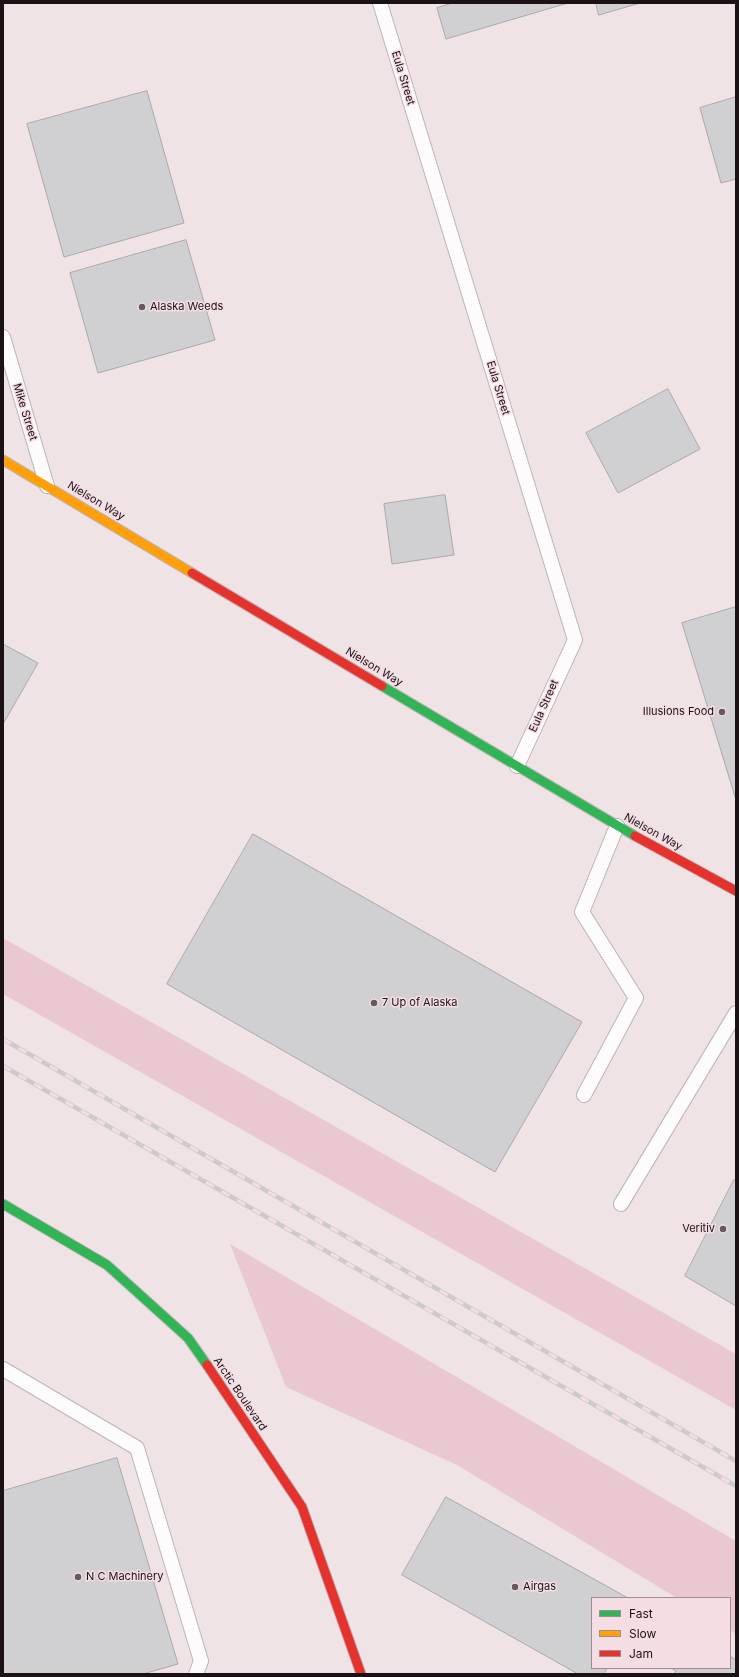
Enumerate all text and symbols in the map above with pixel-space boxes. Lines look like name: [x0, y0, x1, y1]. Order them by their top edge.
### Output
street label: Eula Street: [388, 49, 418, 107]
place label: Alaska Weeds: [150, 300, 223, 314]
marker: Alaska Weeds: [137, 302, 147, 312]
street label: Eula Street: [483, 359, 513, 417]
street label: Mike Street: [10, 382, 40, 442]
street label: Nielson Way: [65, 479, 127, 523]
street label: Nielson Way: [343, 645, 405, 689]
street label: Eula Street: [527, 678, 561, 734]
place label: Illusions Food: [643, 705, 714, 719]
marker: Illusions Food: [717, 707, 727, 717]
street label: Nielson Way: [622, 811, 684, 853]
place label: 7 Up of Alaska: [382, 996, 458, 1010]
marker: 7 Up of Alaska: [369, 998, 379, 1008]
place label: Veritiv: [682, 1222, 715, 1236]
marker: Veritiv: [718, 1224, 728, 1234]
street label: Arctic Boulevard: [211, 1355, 269, 1433]
place label: N C Machinery: [86, 1570, 163, 1584]
marker: N C Machinery: [73, 1572, 83, 1582]
place label: Airgas: [523, 1580, 556, 1594]
marker: Airgas: [510, 1582, 520, 1592]
legend: [591, 1597, 731, 1669]
text: Fast: [629, 1606, 653, 1621]
text: Slow: [629, 1626, 656, 1641]
text: Jam: [629, 1646, 653, 1661]

